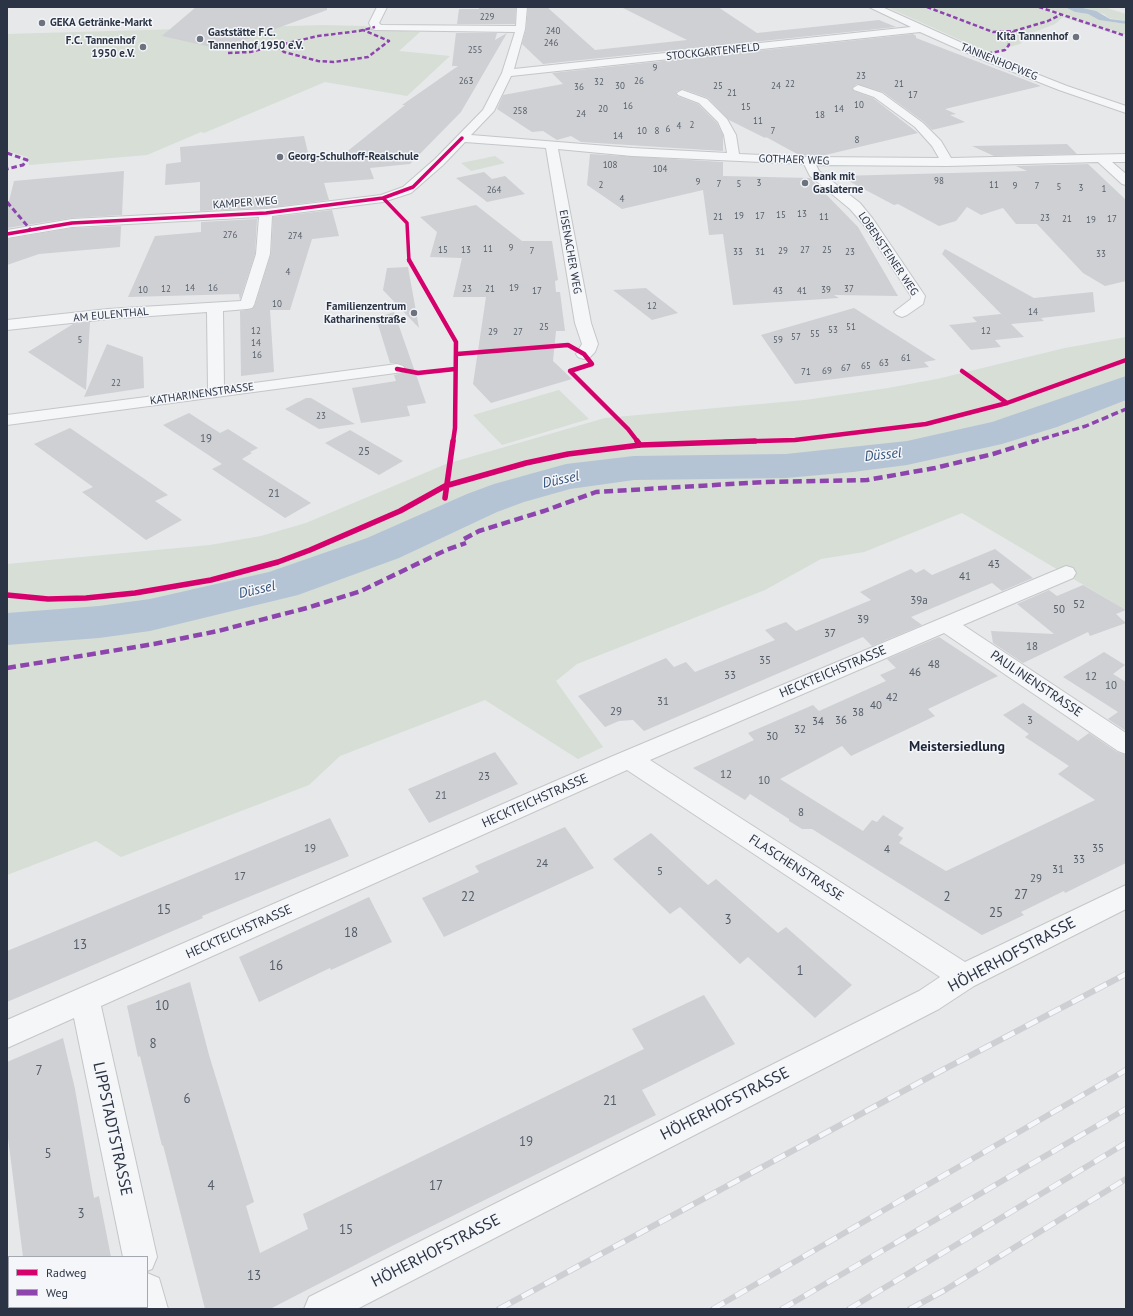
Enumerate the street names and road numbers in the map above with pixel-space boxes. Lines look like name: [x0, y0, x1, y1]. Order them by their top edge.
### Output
street label: TANNENHOFWEG: [958, 40, 1040, 84]
street label: STOCKGARTENFELD: [665, 41, 761, 63]
street label: GOTHAER WEG: [758, 152, 830, 168]
street label: KAMPER WEG: [212, 194, 278, 212]
street label: EISENACHER WEG: [556, 209, 584, 295]
street label: LOBENSTEINER WEG: [855, 210, 921, 298]
street label: AM EULENTHAL: [73, 305, 149, 325]
street label: KATHARINENSTRASSE: [149, 380, 255, 408]
street label: HECKTEICHSTRASSE: [777, 642, 889, 702]
street label: PAULINENSTRASSE: [987, 648, 1085, 720]
street label: HECKTEICHSTRASSE: [479, 771, 591, 831]
street label: FLASCHENSTRASSE: [746, 832, 846, 904]
street label: HECKTEICHSTRASSE: [183, 902, 295, 962]
street label: HÖHERHOFSTRASSE: [945, 913, 1079, 997]
street label: LIPPSTADTSTRASSE: [88, 1060, 136, 1198]
street label: HÖHERHOFSTRASSE: [657, 1063, 793, 1145]
street label: HÖHERHOFSTRASSE: [368, 1210, 504, 1292]

